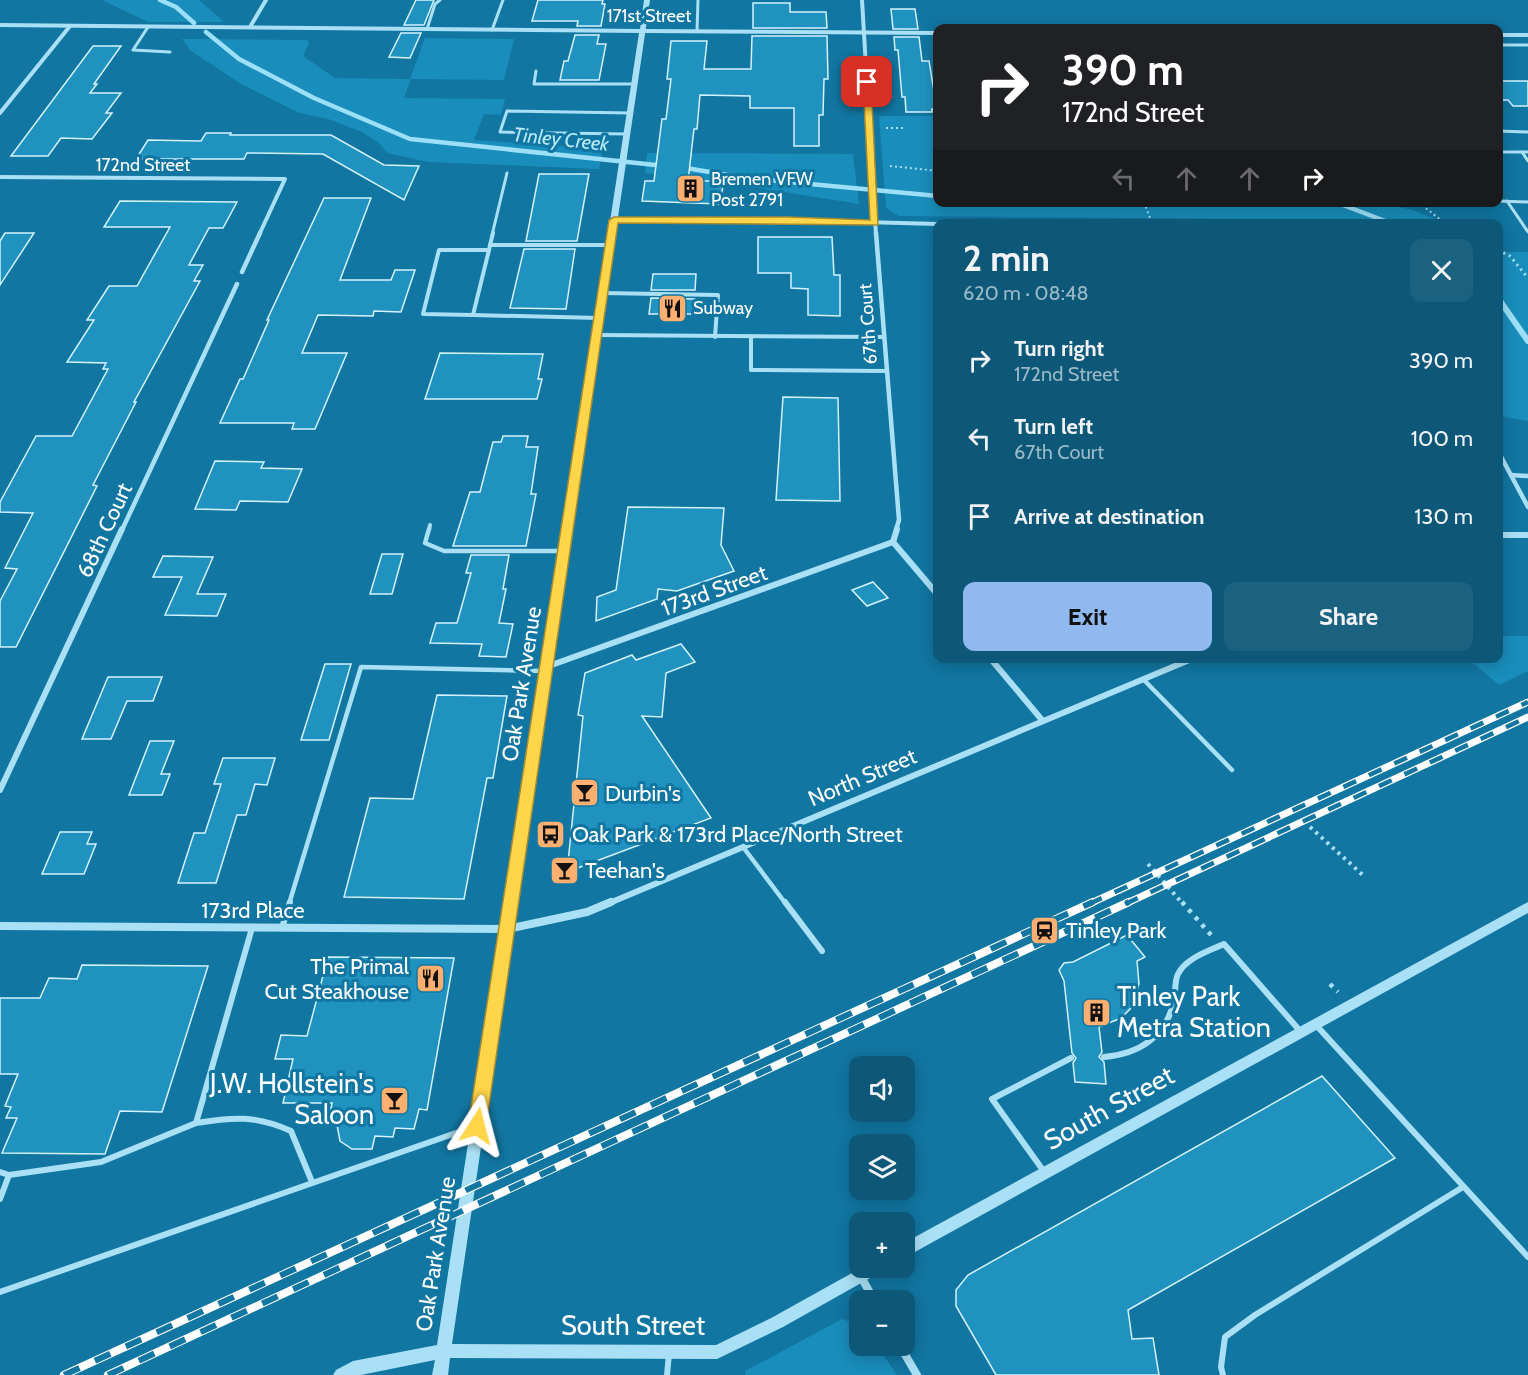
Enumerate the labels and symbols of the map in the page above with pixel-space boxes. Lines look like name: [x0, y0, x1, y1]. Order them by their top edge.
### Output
street label: 171st Street: [607, 5, 691, 27]
pin: [841, 56, 892, 107]
water label: Tinley Creek: [512, 122, 611, 156]
street label: 172nd Street: [96, 154, 190, 176]
place label: Bremen VFW Post 2791: [711, 168, 813, 211]
building icon: Bremen VFW Post 2791: [674, 173, 706, 205]
street label: 67th Court: [854, 283, 882, 365]
restaurant icon: Subway: [656, 292, 688, 324]
place label: Subway: [693, 297, 753, 319]
street label: 68th Court: [71, 478, 138, 582]
street label: 173rd Street: [658, 559, 771, 622]
street label: Oak Park Avenue: [496, 605, 547, 763]
street label: North Street: [804, 742, 921, 812]
bar icon: Durbin's: [568, 777, 600, 809]
place label: Durbin's: [605, 780, 681, 807]
bus stop icon: Oak Park & 173rd Place/North Street: [535, 818, 567, 850]
place label: Oak Park & 173rd Place/North Street: [572, 821, 903, 848]
bar icon: Teehan's: [548, 854, 580, 886]
place label: Teehan's: [585, 857, 665, 884]
street label: 173rd Place: [201, 897, 305, 924]
station icon: Tinley Park: [1029, 914, 1061, 946]
place label: Tinley Park: [1066, 917, 1167, 944]
place label: The Primal Cut Steakhouse: [264, 953, 410, 1005]
restaurant icon: The Primal Cut Steakhouse: [414, 963, 446, 995]
place label: Tinley Park Metra Station: [1117, 980, 1271, 1044]
building icon: Tinley Park Metra Station: [1080, 997, 1112, 1029]
street label: South Street: [1038, 1058, 1180, 1157]
place label: J.W. Hollstein's Saloon: [209, 1067, 374, 1131]
bar icon: J.W. Hollstein's Saloon: [379, 1084, 411, 1116]
position arrow: [445, 1094, 509, 1158]
street label: Oak Park Avenue: [410, 1175, 461, 1333]
street label: South Street: [561, 1309, 705, 1342]

